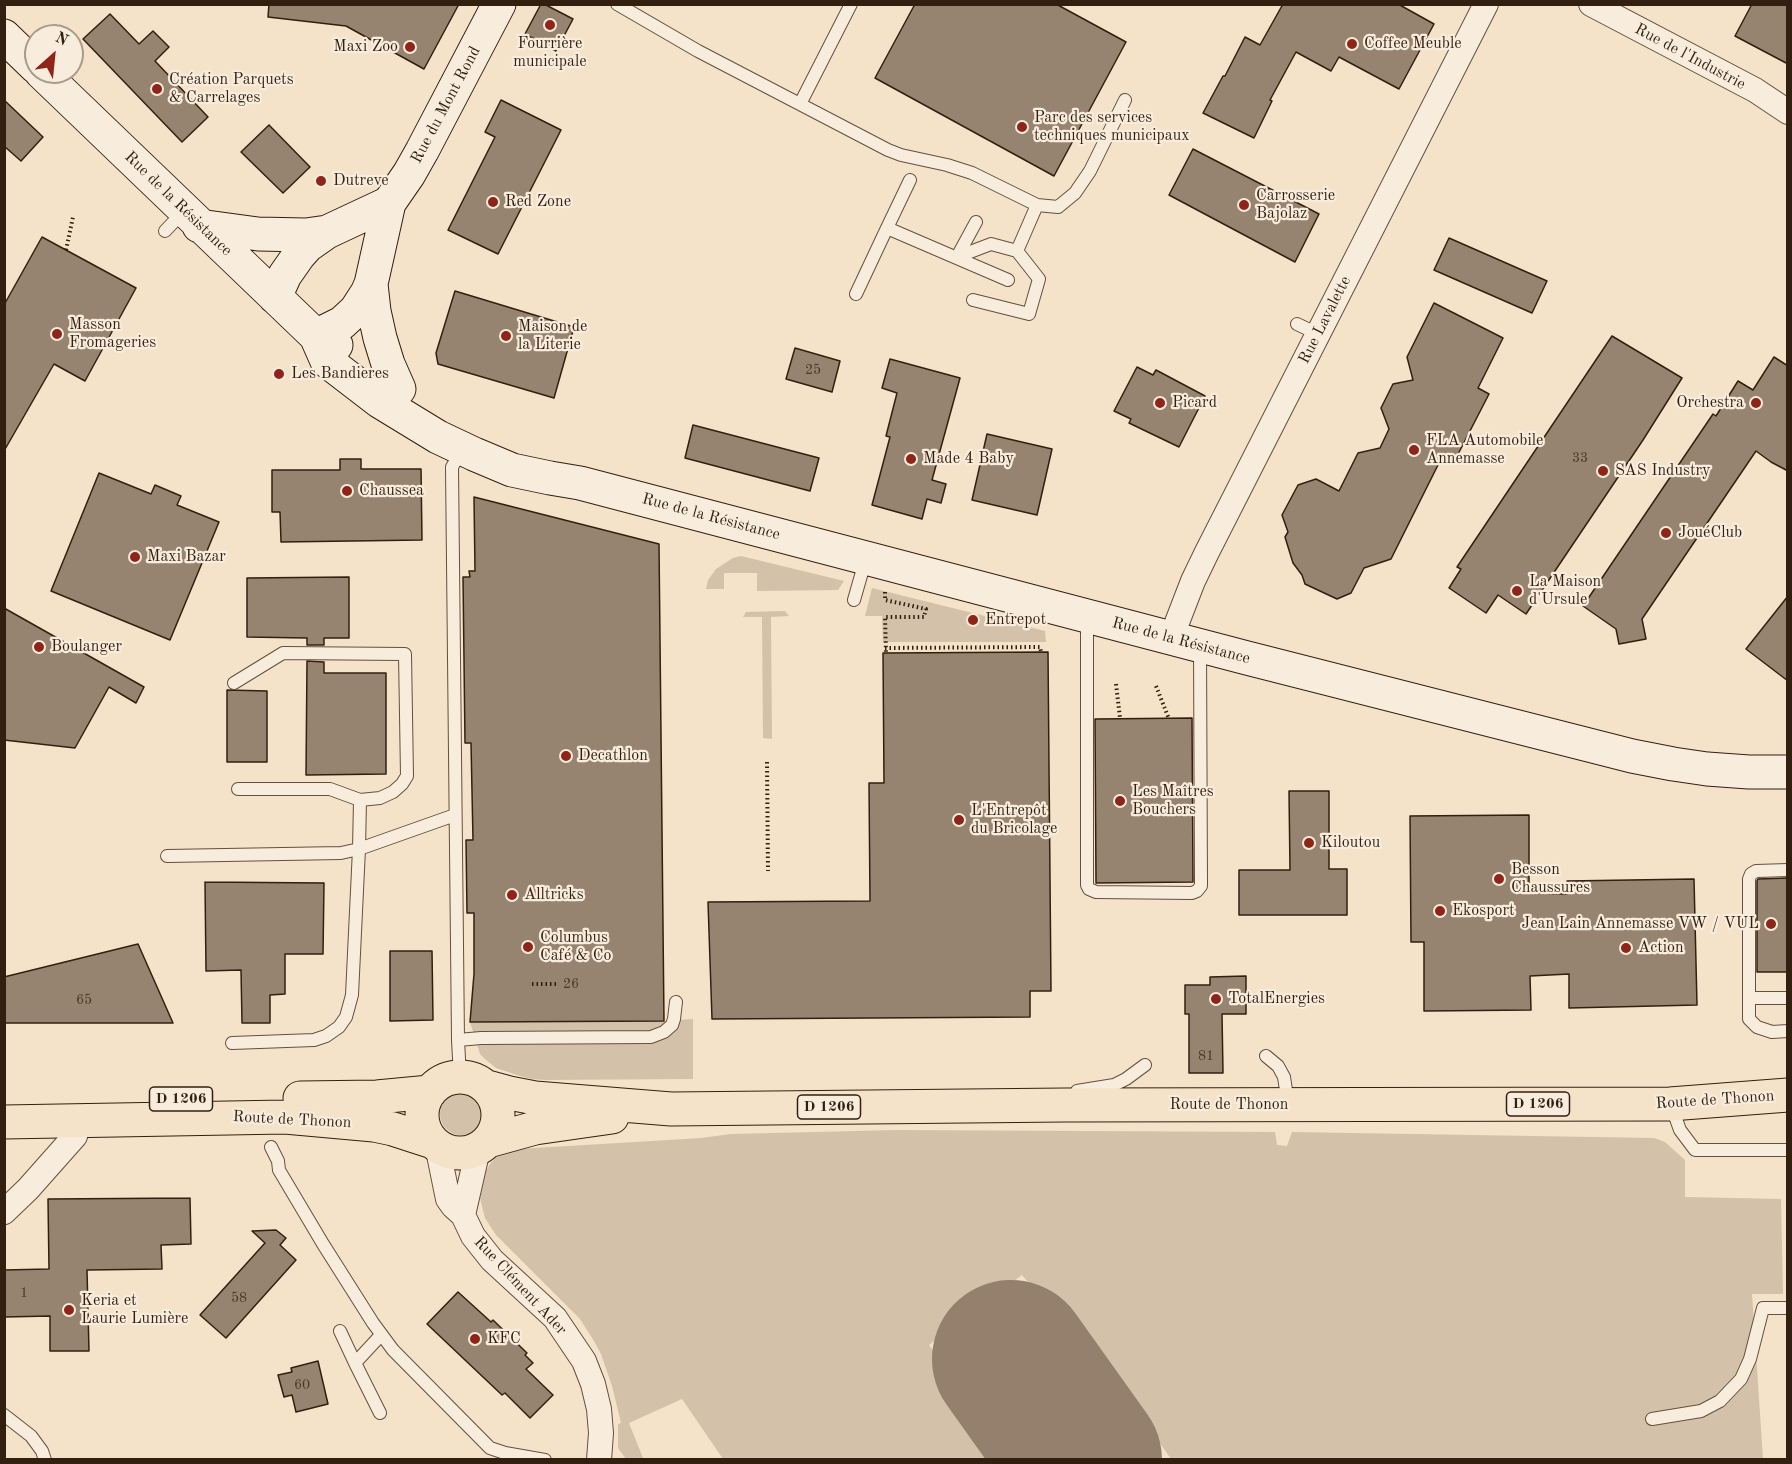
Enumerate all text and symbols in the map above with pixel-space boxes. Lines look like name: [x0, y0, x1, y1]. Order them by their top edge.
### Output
marker: Fourrière municipale: [543, 18, 557, 32]
street label: Rue de l'Industrie: [1631, 20, 1749, 94]
north arrow: [24, 24, 84, 84]
text: N: [52, 30, 70, 50]
place label: Fourrière municipale: [513, 34, 587, 72]
place label: Coffee Meuble: [1364, 34, 1462, 54]
place label: Maxi Zoo: [333, 37, 398, 57]
marker: Coffee Meuble: [1345, 37, 1359, 51]
marker: Maxi Zoo: [403, 40, 417, 54]
street label: Rue du Mont Rond: [407, 43, 485, 167]
place label: Création Parquets & Carrelages: [169, 70, 294, 108]
marker: Création Parquets & Carrelages: [150, 82, 164, 96]
place label: Parc des services techniques municipaux: [1034, 108, 1190, 146]
marker: Parc des services techniques municipaux: [1015, 120, 1029, 134]
street label: Rue de la Résistance: [120, 148, 236, 260]
place label: Dutreve: [333, 171, 389, 191]
marker: Dutreve: [314, 174, 328, 188]
place label: Carrosserie Bajolaz: [1256, 186, 1335, 224]
place label: Red Zone: [505, 192, 571, 212]
marker: Red Zone: [486, 195, 500, 209]
marker: Carrosserie Bajolaz: [1237, 198, 1251, 212]
street label: Rue Lavalette: [1295, 273, 1355, 367]
place label: Masson Fromageries: [69, 315, 156, 353]
place label: Maison de la Literie: [518, 317, 587, 355]
marker: Masson Fromageries: [50, 327, 64, 341]
marker: Maison de la Literie: [499, 329, 513, 343]
house number: 25: [805, 362, 821, 378]
place label: Les Bandieres: [291, 364, 389, 384]
marker: Les Bandieres: [272, 367, 286, 381]
place label: Picard: [1172, 393, 1217, 413]
place label: Orchestra: [1676, 393, 1744, 413]
marker: Picard: [1153, 396, 1167, 410]
marker: Orchestra: [1749, 396, 1763, 410]
place label: FLA Automobile Annemasse: [1426, 431, 1543, 469]
marker: FLA Automobile Annemasse: [1407, 443, 1421, 457]
place label: Made 4 Baby: [923, 449, 1014, 469]
house number: 33: [1572, 450, 1588, 466]
marker: Made 4 Baby: [904, 452, 918, 466]
place label: SAS Industry: [1615, 461, 1711, 481]
marker: SAS Industry: [1596, 464, 1610, 478]
place label: Chaussea: [359, 481, 424, 501]
marker: Chaussea: [340, 484, 354, 498]
street label: Rue de la Résistance: [640, 489, 782, 545]
place label: JouéClub: [1678, 523, 1742, 543]
marker: JouéClub: [1659, 526, 1673, 540]
place label: Maxi Bazar: [147, 547, 226, 567]
marker: Maxi Bazar: [128, 550, 142, 564]
place label: La Maison d'Ursule: [1529, 572, 1601, 610]
marker: La Maison d'Ursule: [1510, 584, 1524, 598]
place label: Entrepot: [985, 610, 1046, 630]
marker: Entrepot: [966, 613, 980, 627]
street label: Rue de la Résistance: [1110, 613, 1252, 669]
place label: Boulanger: [51, 637, 122, 657]
marker: Boulanger: [32, 640, 46, 654]
place label: Decathlon: [578, 746, 648, 766]
marker: Decathlon: [559, 749, 573, 763]
place label: Les Maîtres Bouchers: [1132, 782, 1214, 820]
marker: Les Maîtres Bouchers: [1113, 794, 1127, 808]
place label: L'Entrepôt du Bricolage: [971, 801, 1057, 839]
marker: L'Entrepôt du Bricolage: [952, 813, 966, 827]
place label: Kiloutou: [1321, 833, 1380, 853]
marker: Kiloutou: [1302, 836, 1316, 850]
place label: Besson Chaussures: [1511, 860, 1590, 898]
marker: Besson Chaussures: [1492, 872, 1506, 886]
place label: Alltricks: [524, 885, 584, 905]
marker: Alltricks: [505, 888, 519, 902]
place label: Ekosport: [1452, 901, 1515, 921]
marker: Ekosport: [1433, 904, 1447, 918]
place label: Jean Lain Annemasse VW / VUL: [1522, 914, 1759, 934]
marker: Jean Lain Annemasse VW / VUL: [1764, 917, 1778, 931]
place label: Columbus Café & Co: [540, 928, 611, 966]
place label: Action: [1638, 938, 1684, 958]
marker: Columbus Café & Co: [521, 940, 535, 954]
marker: Action: [1619, 941, 1633, 955]
house number: 26: [563, 976, 579, 992]
place label: TotalEnergies: [1228, 989, 1325, 1009]
house number: 65: [76, 992, 92, 1008]
marker: TotalEnergies: [1209, 992, 1223, 1006]
house number: 81: [1198, 1048, 1214, 1064]
street label: Route de Thonon: [1655, 1086, 1775, 1114]
road number: D 1206: [150, 1087, 213, 1111]
road number: D 1206: [1506, 1092, 1570, 1116]
road number: D 1206: [798, 1095, 860, 1119]
street label: Route de Thonon: [1170, 1095, 1288, 1115]
street label: Route de Thonon: [232, 1107, 352, 1133]
street label: Rue Clément Ader: [469, 1233, 571, 1339]
house number: 1: [20, 1285, 28, 1301]
house number: 58: [231, 1290, 247, 1306]
place label: Keria et Laurie Lumière: [81, 1291, 188, 1329]
marker: Keria et Laurie Lumière: [62, 1303, 76, 1317]
place label: KFC: [487, 1329, 521, 1349]
marker: KFC: [468, 1332, 482, 1346]
house number: 60: [294, 1377, 310, 1393]

